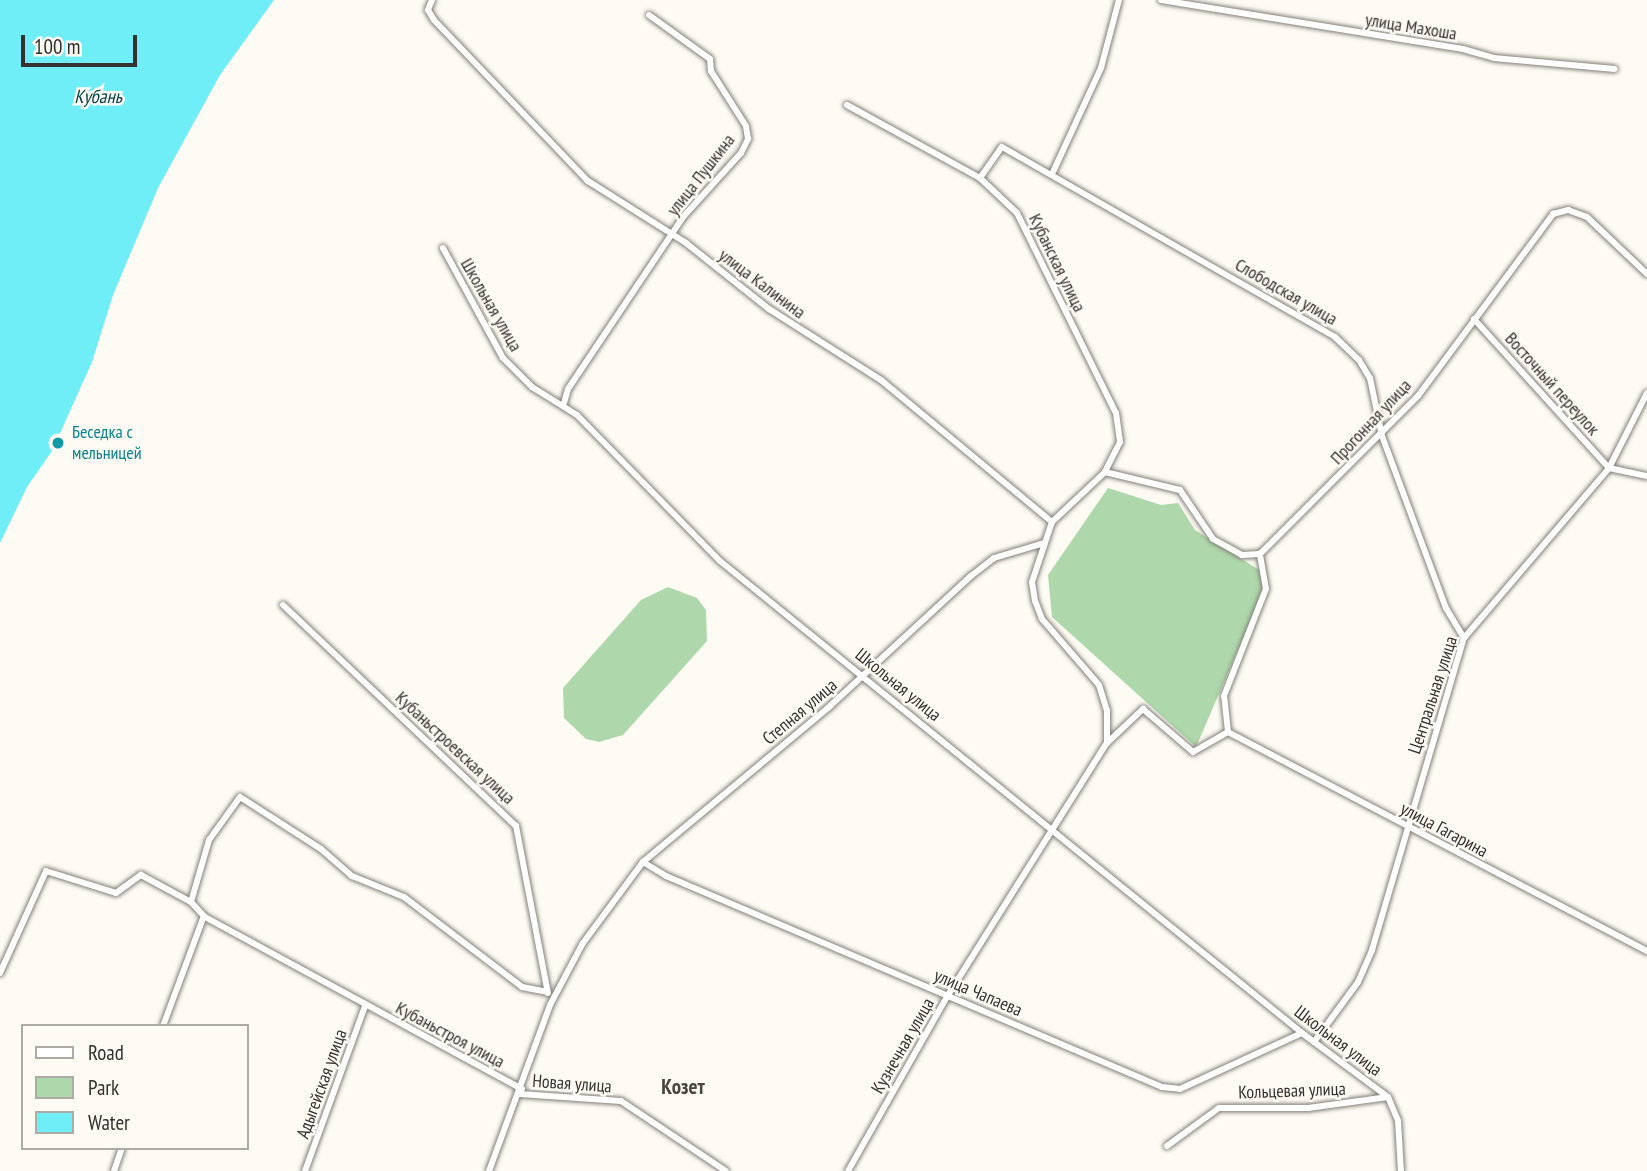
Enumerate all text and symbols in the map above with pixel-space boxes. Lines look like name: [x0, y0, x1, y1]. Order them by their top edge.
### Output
street label: улица Махоша: [1364, 9, 1458, 45]
scale bar: [24, 21, 140, 65]
text: 100 m: [34, 33, 80, 60]
water label: Кубань: [74, 86, 122, 108]
street label: улица Пушкина: [662, 130, 740, 220]
street label: Кубанская улица: [1024, 210, 1090, 316]
street label: улица Калинина: [714, 244, 810, 324]
street label: Слободская улица: [1231, 254, 1341, 330]
street label: Школьная улица: [456, 255, 526, 355]
street label: Восточный переулок: [1500, 328, 1604, 440]
street label: Прогонная улица: [1326, 375, 1416, 469]
place label: Беседка с мельницей: [72, 422, 142, 464]
marker: Беседка с мельницей: [50, 435, 66, 451]
street label: Центральная улица: [1404, 633, 1462, 757]
street label: Школьная улица: [851, 644, 945, 726]
street label: Степная улица: [758, 675, 842, 749]
street label: Кубаньстроевская улица: [391, 687, 519, 809]
street label: улица Гагарина: [1397, 798, 1491, 862]
street label: улица Чапаева: [931, 965, 1025, 1021]
street label: Кузнечная улица: [867, 994, 939, 1098]
street label: Кубаньстроя улица: [392, 997, 508, 1073]
street label: Школьная улица: [1290, 1001, 1386, 1081]
legend: [21, 1024, 248, 1150]
street label: Адыгейская улица: [292, 1026, 352, 1142]
text: Road: [88, 1039, 124, 1066]
street label: Новая улица: [532, 1070, 612, 1098]
text: Park: [88, 1074, 119, 1101]
district label: Козет: [661, 1074, 705, 1100]
street label: Кольцевая улица: [1238, 1078, 1346, 1104]
text: Water: [88, 1109, 130, 1136]

